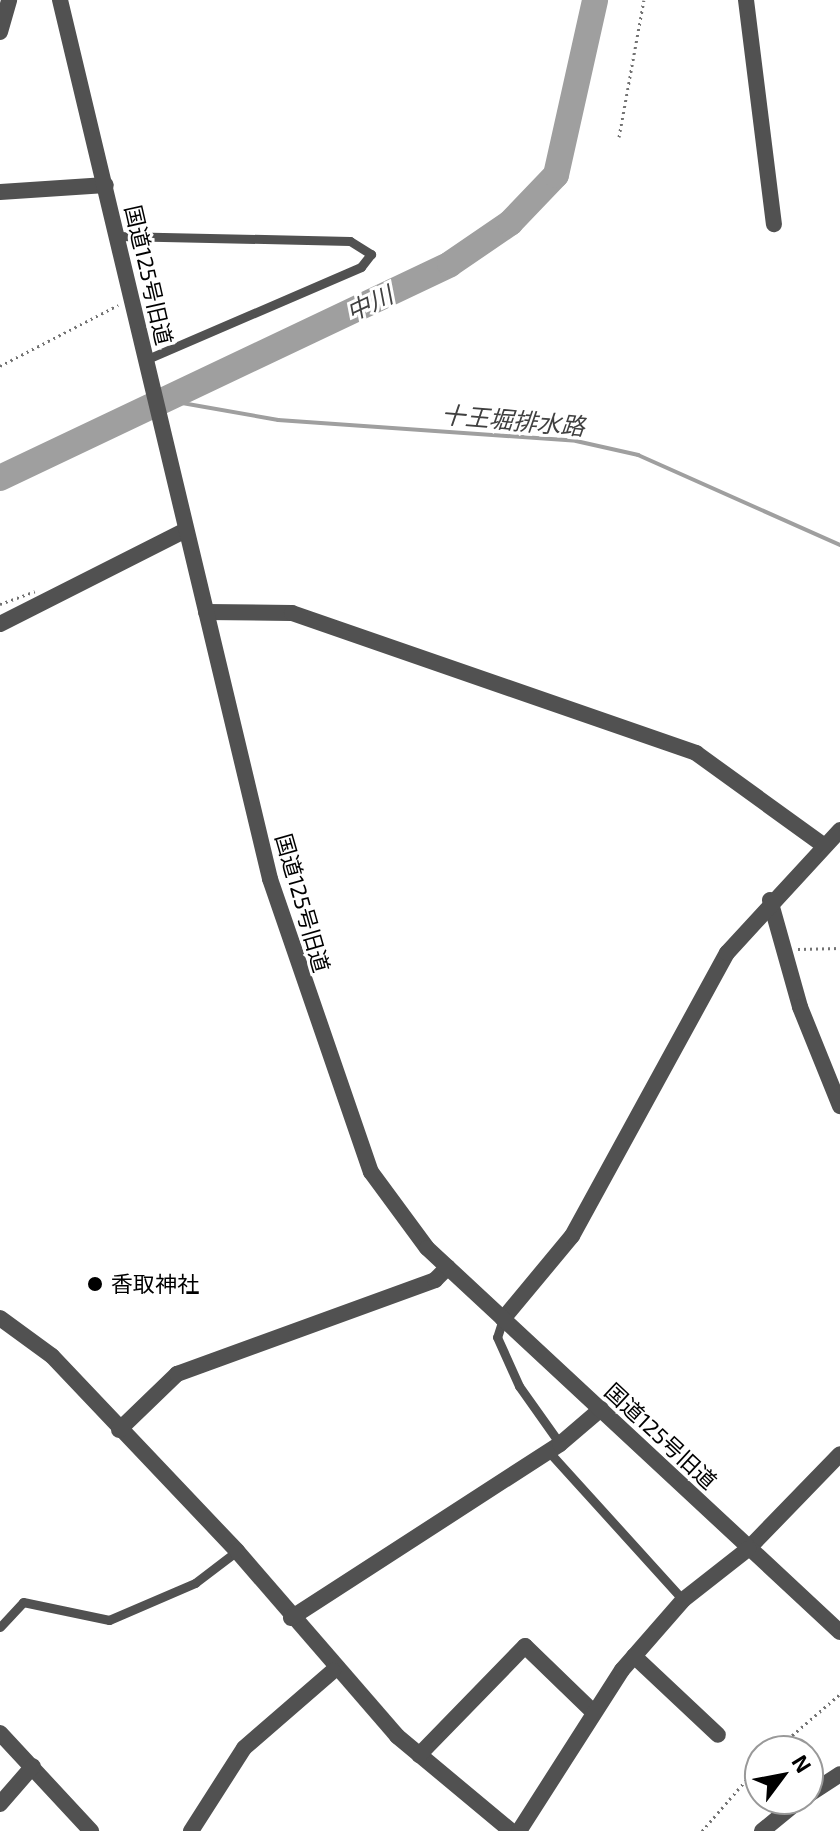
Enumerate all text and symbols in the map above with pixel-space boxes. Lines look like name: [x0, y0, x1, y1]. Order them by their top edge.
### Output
street label: 国道125号旧道: [120, 202, 178, 348]
water label: 中川: [341, 280, 397, 326]
water label: 十王堀排水路: [440, 399, 586, 441]
street label: 国道125号旧道: [271, 831, 335, 975]
place label: 香取神社: [111, 1271, 199, 1297]
marker: 香取神社: [86, 1275, 104, 1293]
street label: 国道125号旧道: [600, 1378, 722, 1494]
north arrow: [744, 1735, 824, 1815]
text: N: [787, 1750, 818, 1777]

